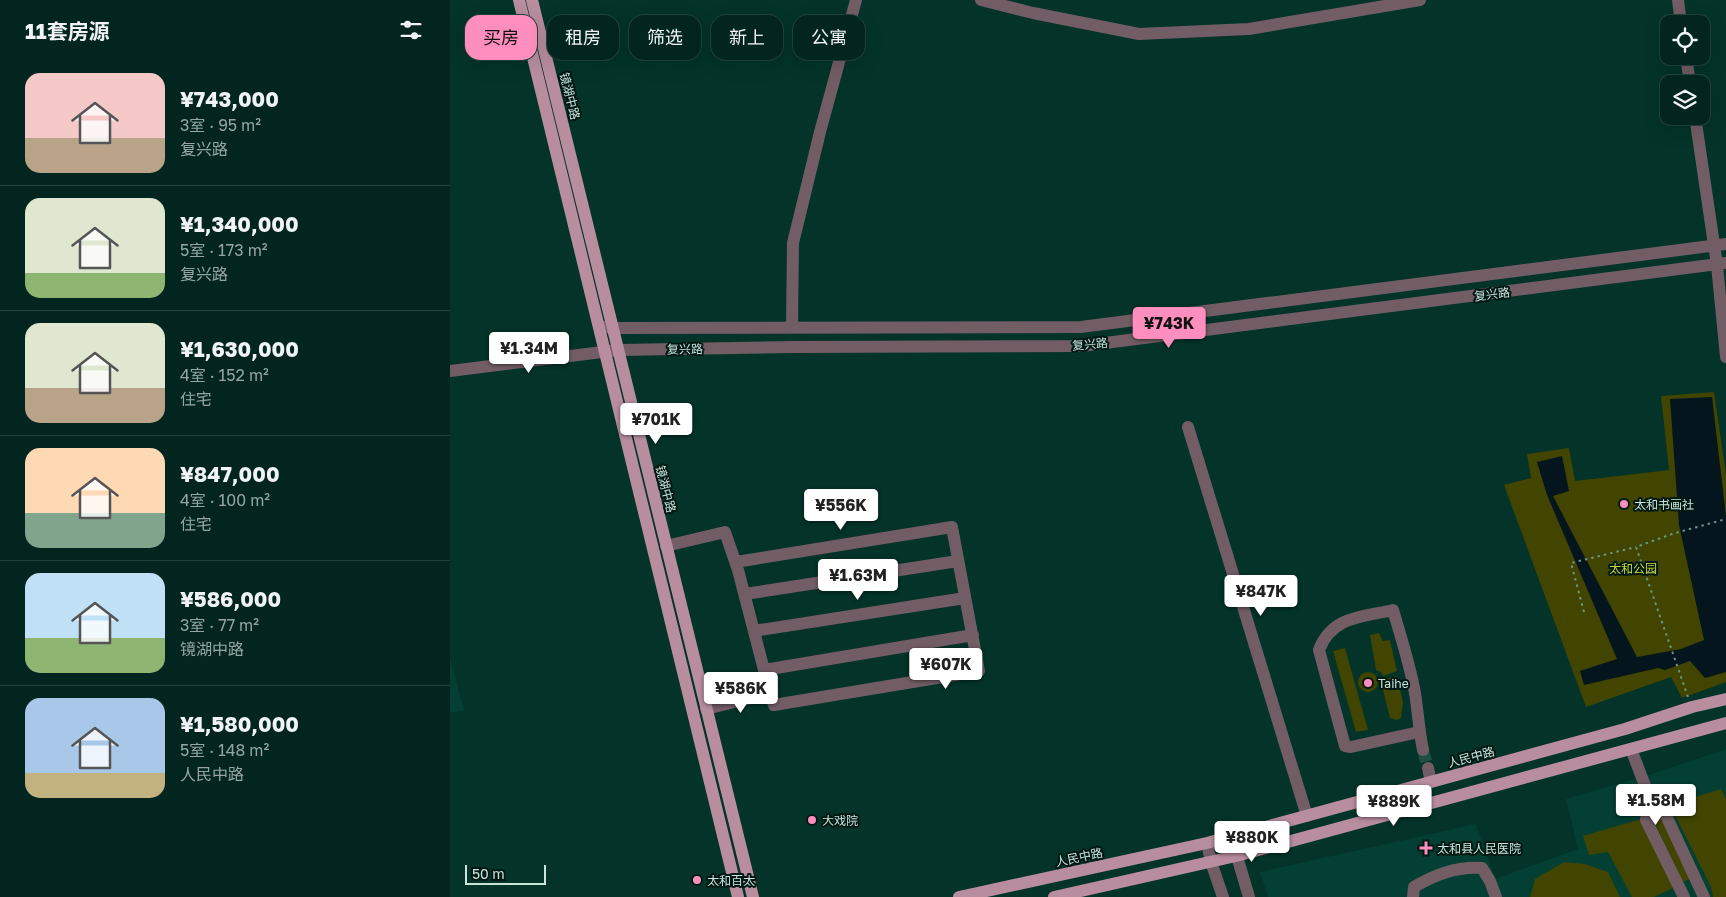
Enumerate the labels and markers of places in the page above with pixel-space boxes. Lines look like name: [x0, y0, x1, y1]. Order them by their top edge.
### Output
pin: ¥743K: [1134, 306, 1204, 349]
pin: ¥1.34M: [488, 332, 570, 374]
pin: ¥701K: [621, 402, 691, 445]
pin: ¥556K: [806, 488, 876, 531]
place label: 太和书画社: [1634, 497, 1694, 512]
marker: 太和书画社: [1618, 498, 1630, 510]
pin: ¥1.63M: [817, 558, 899, 601]
pin: ¥847K: [1226, 574, 1296, 617]
pin: ¥607K: [911, 648, 981, 690]
pin: ¥586K: [706, 672, 776, 714]
place label: Taihe: [1378, 676, 1409, 691]
marker: Taihe: [1362, 677, 1374, 689]
pin: ¥889K: [1359, 784, 1429, 827]
pin: ¥1.58M: [1615, 784, 1697, 826]
place label: 大戏院: [822, 813, 858, 828]
marker: 大戏院: [806, 814, 818, 826]
pin: ¥880K: [1217, 820, 1287, 863]
marker: 太和县人民医院: [1419, 841, 1433, 855]
place label: 太和县人民医院: [1437, 841, 1521, 856]
place label: 太和百太: [707, 873, 755, 888]
marker: 太和百太: [691, 874, 703, 886]

